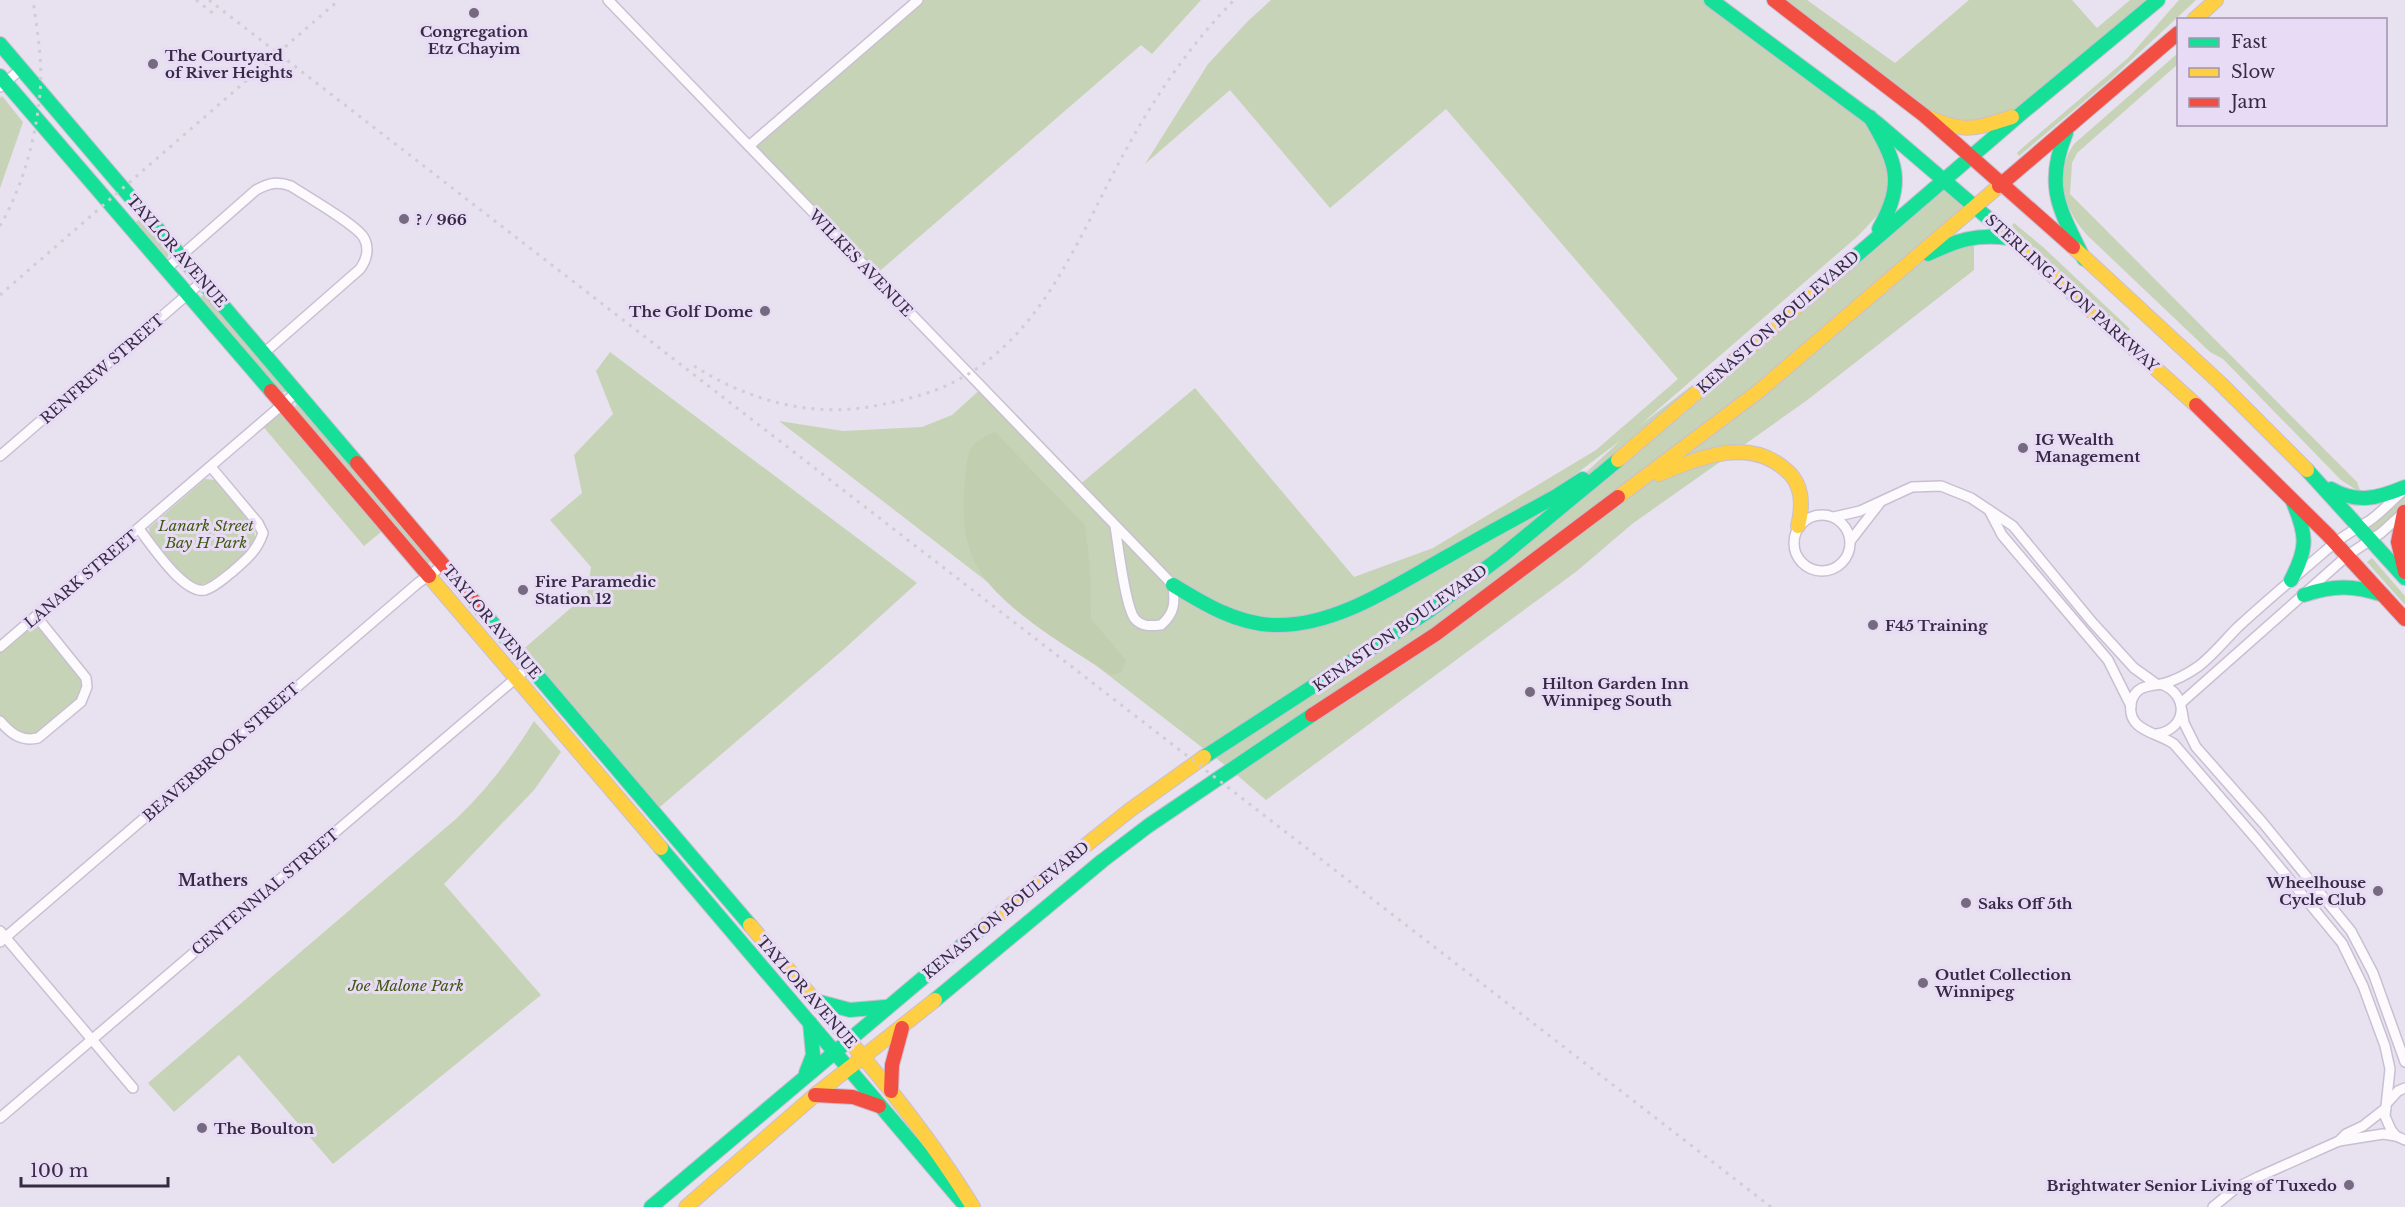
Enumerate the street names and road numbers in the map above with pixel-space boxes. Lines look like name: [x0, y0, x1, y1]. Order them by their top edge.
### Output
street label: TAYLOR AVENUE: [123, 191, 231, 311]
street label: WILKES AVENUE: [804, 205, 917, 320]
street label: STERLING LYON PARKWAY: [1982, 210, 2163, 376]
street label: KENASTON BOULEVARD: [1693, 246, 1863, 398]
street label: RENFREW STREET: [36, 310, 168, 428]
street label: LANARK STREET: [20, 526, 142, 632]
street label: KENASTON BOULEVARD: [1309, 560, 1491, 696]
street label: TAYLOR AVENUE: [439, 561, 545, 683]
street label: BEAVERBROOK STREET: [139, 679, 303, 825]
street label: CENTENNIAL STREET: [188, 825, 342, 959]
street label: KENASTON BOULEVARD: [919, 837, 1093, 983]
street label: TAYLOR AVENUE: [753, 932, 861, 1052]

